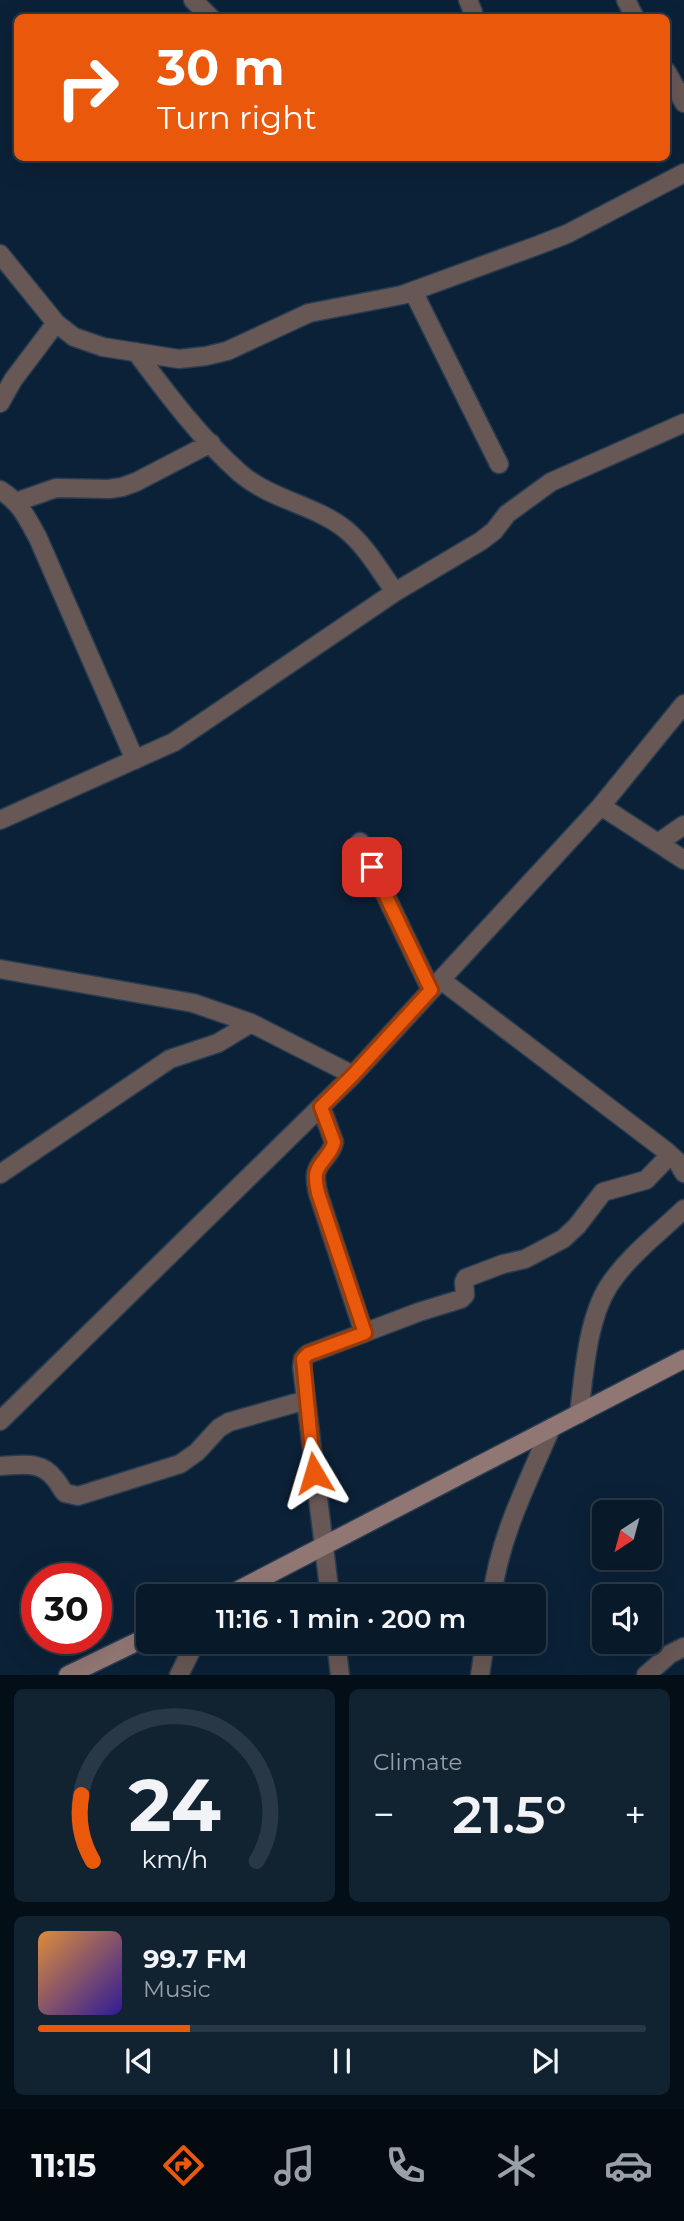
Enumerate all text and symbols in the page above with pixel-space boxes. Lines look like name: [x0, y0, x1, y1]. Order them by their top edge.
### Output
text: 30 m: [157, 38, 285, 97]
icon: right: [42, 42, 133, 133]
text: Turn right: [157, 98, 317, 137]
pin: [342, 837, 402, 897]
icon: arrive: [353, 848, 391, 886]
position arrow: [277, 1436, 351, 1510]
north arrow: [592, 1500, 662, 1570]
map controls: [592, 1500, 662, 1654]
speed limit sign: 30: [21, 1563, 112, 1654]
button: sound: [592, 1584, 662, 1654]
text: 11:16 · 1 min · 200 m: [216, 1603, 466, 1635]
text: Climate: [373, 1748, 462, 1776]
text: 24: [128, 1762, 221, 1850]
text: 21.5°: [452, 1783, 567, 1846]
text: −: [373, 1791, 395, 1838]
text: +: [624, 1791, 646, 1838]
text: km/h: [141, 1844, 208, 1874]
text: 99.7 FM: [143, 1943, 247, 1975]
text: Music: [143, 1975, 211, 2003]
icon: previous: [120, 2042, 158, 2080]
icon: pause: [323, 2042, 361, 2080]
icon: next: [526, 2042, 564, 2080]
icon: directions: [159, 2141, 208, 2190]
icon: music: [270, 2141, 319, 2190]
icon: phone: [381, 2141, 430, 2190]
icon: climate: [492, 2141, 541, 2190]
icon: car: [604, 2141, 653, 2190]
text: 11:15: [31, 2146, 96, 2185]

